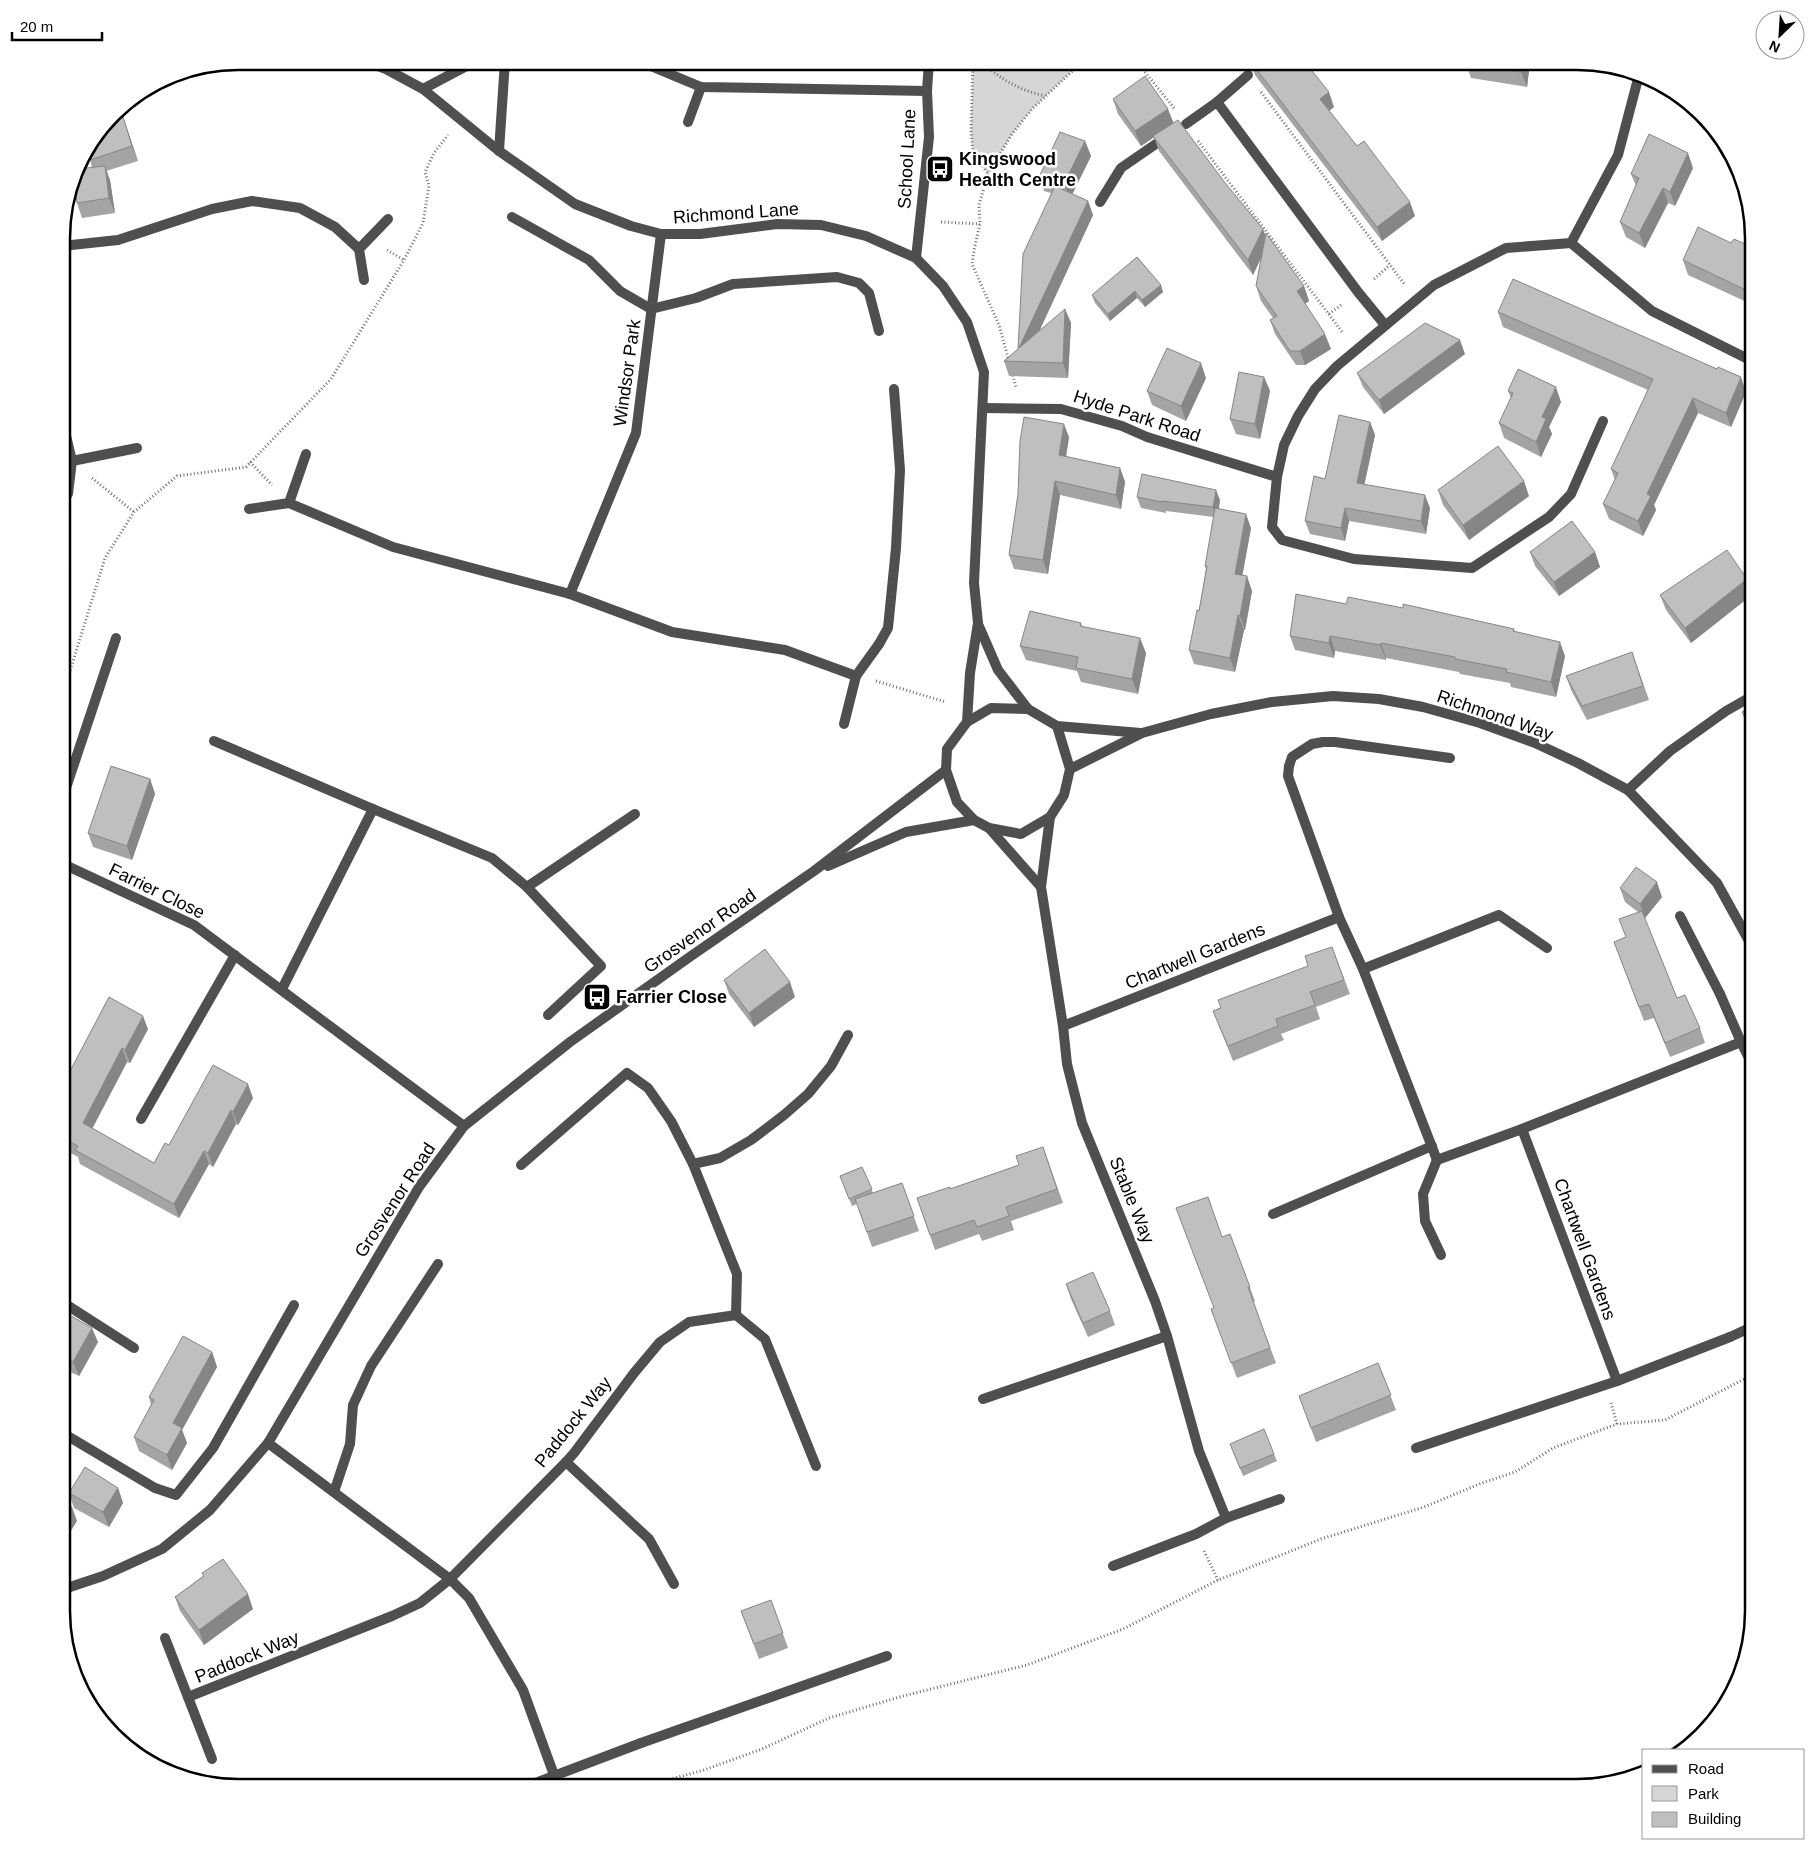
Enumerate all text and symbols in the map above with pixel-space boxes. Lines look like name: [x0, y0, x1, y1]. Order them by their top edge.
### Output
scale bar: [12, 10, 102, 42]
north arrow: [1755, 10, 1805, 60]
text: 20 m: [20, 18, 53, 35]
text: N: [1767, 37, 1782, 56]
street label: School Lane: [894, 108, 920, 210]
place label: Kingswood Health Centre: [959, 149, 1076, 190]
bus stop icon: Kingswood Health Centre: [925, 154, 955, 184]
street label: Richmond Lane: [672, 199, 800, 227]
street label: Windsor Park: [610, 317, 645, 428]
street label: Hyde Park Road: [1071, 386, 1203, 446]
street label: Richmond Way: [1434, 686, 1556, 744]
street label: Farrier Close: [106, 859, 208, 923]
street label: Grosvenor Road: [640, 885, 760, 977]
street label: Chartwell Gardens: [1122, 919, 1268, 993]
bus stop icon: Farrier Close: [582, 982, 612, 1012]
place label: Farrier Close: [616, 987, 727, 1007]
street label: Grosvenor Road: [351, 1139, 439, 1261]
street label: Stable Way: [1106, 1154, 1158, 1246]
street label: Chartwell Gardens: [1550, 1176, 1620, 1322]
street label: Paddock Way: [530, 1373, 616, 1471]
street label: Paddock Way: [192, 1627, 302, 1687]
legend: [1642, 1749, 1805, 1839]
text: Road: [1688, 1760, 1724, 1777]
text: Park: [1688, 1785, 1719, 1802]
text: Building: [1688, 1810, 1741, 1827]

